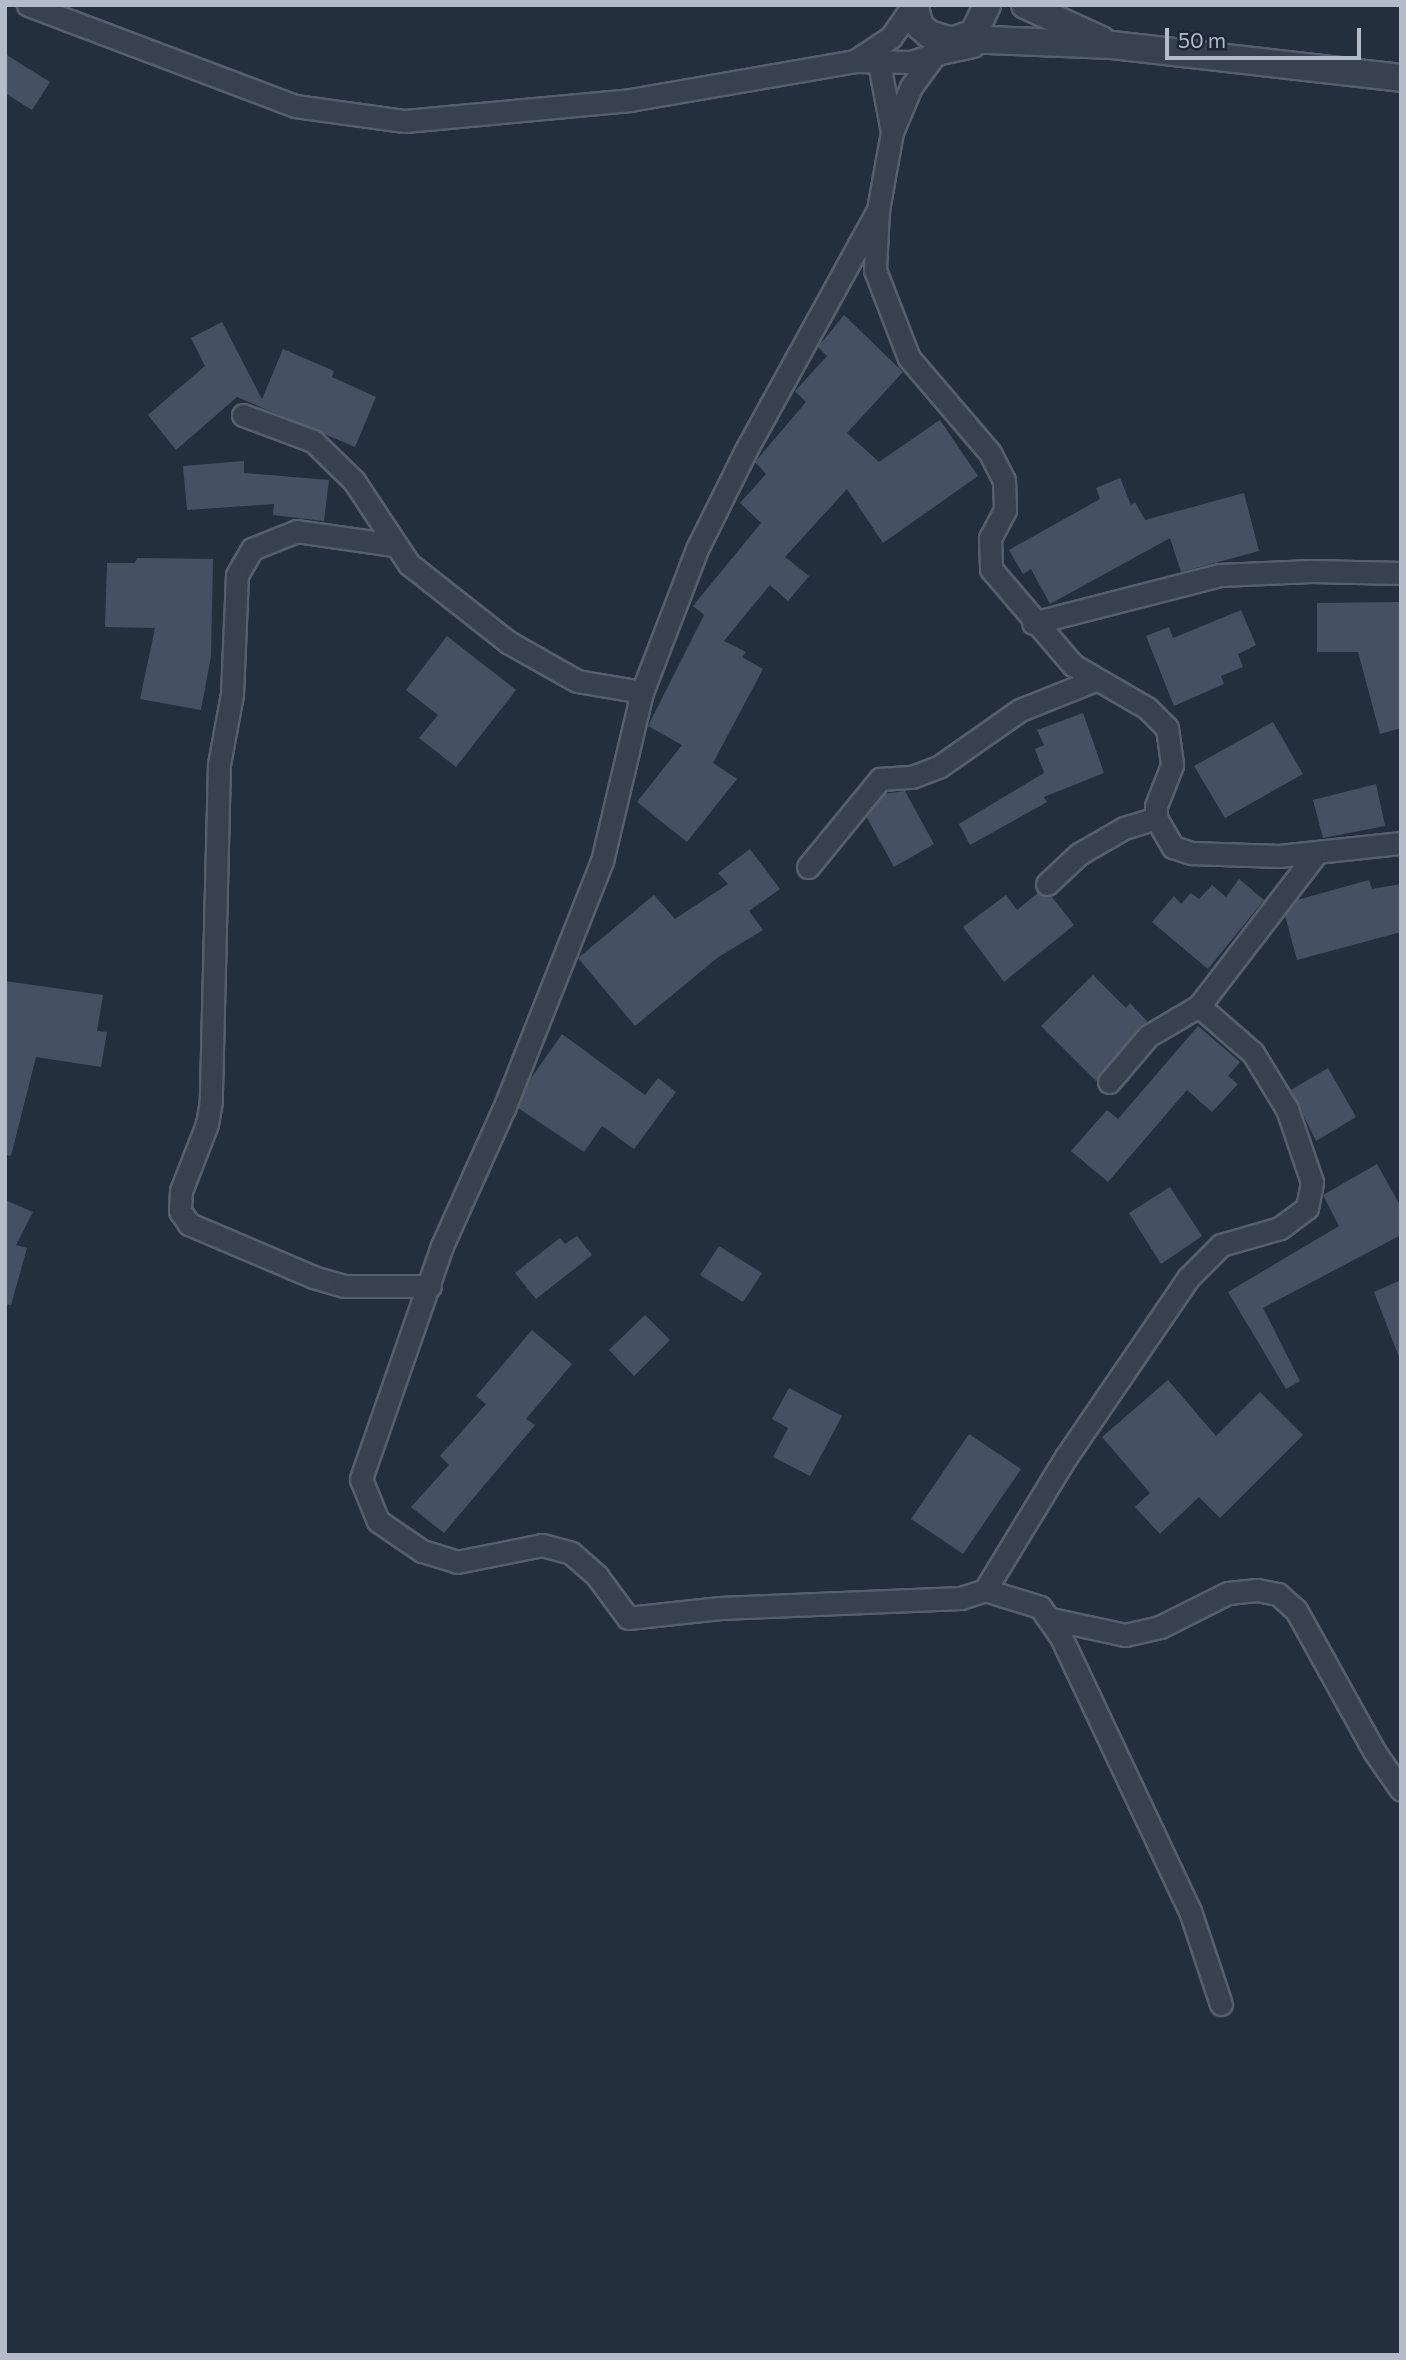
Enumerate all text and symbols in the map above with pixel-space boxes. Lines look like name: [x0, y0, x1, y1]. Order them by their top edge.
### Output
scale bar: [1168, 14, 1364, 58]
text: 50 m: [1178, 27, 1226, 52]

